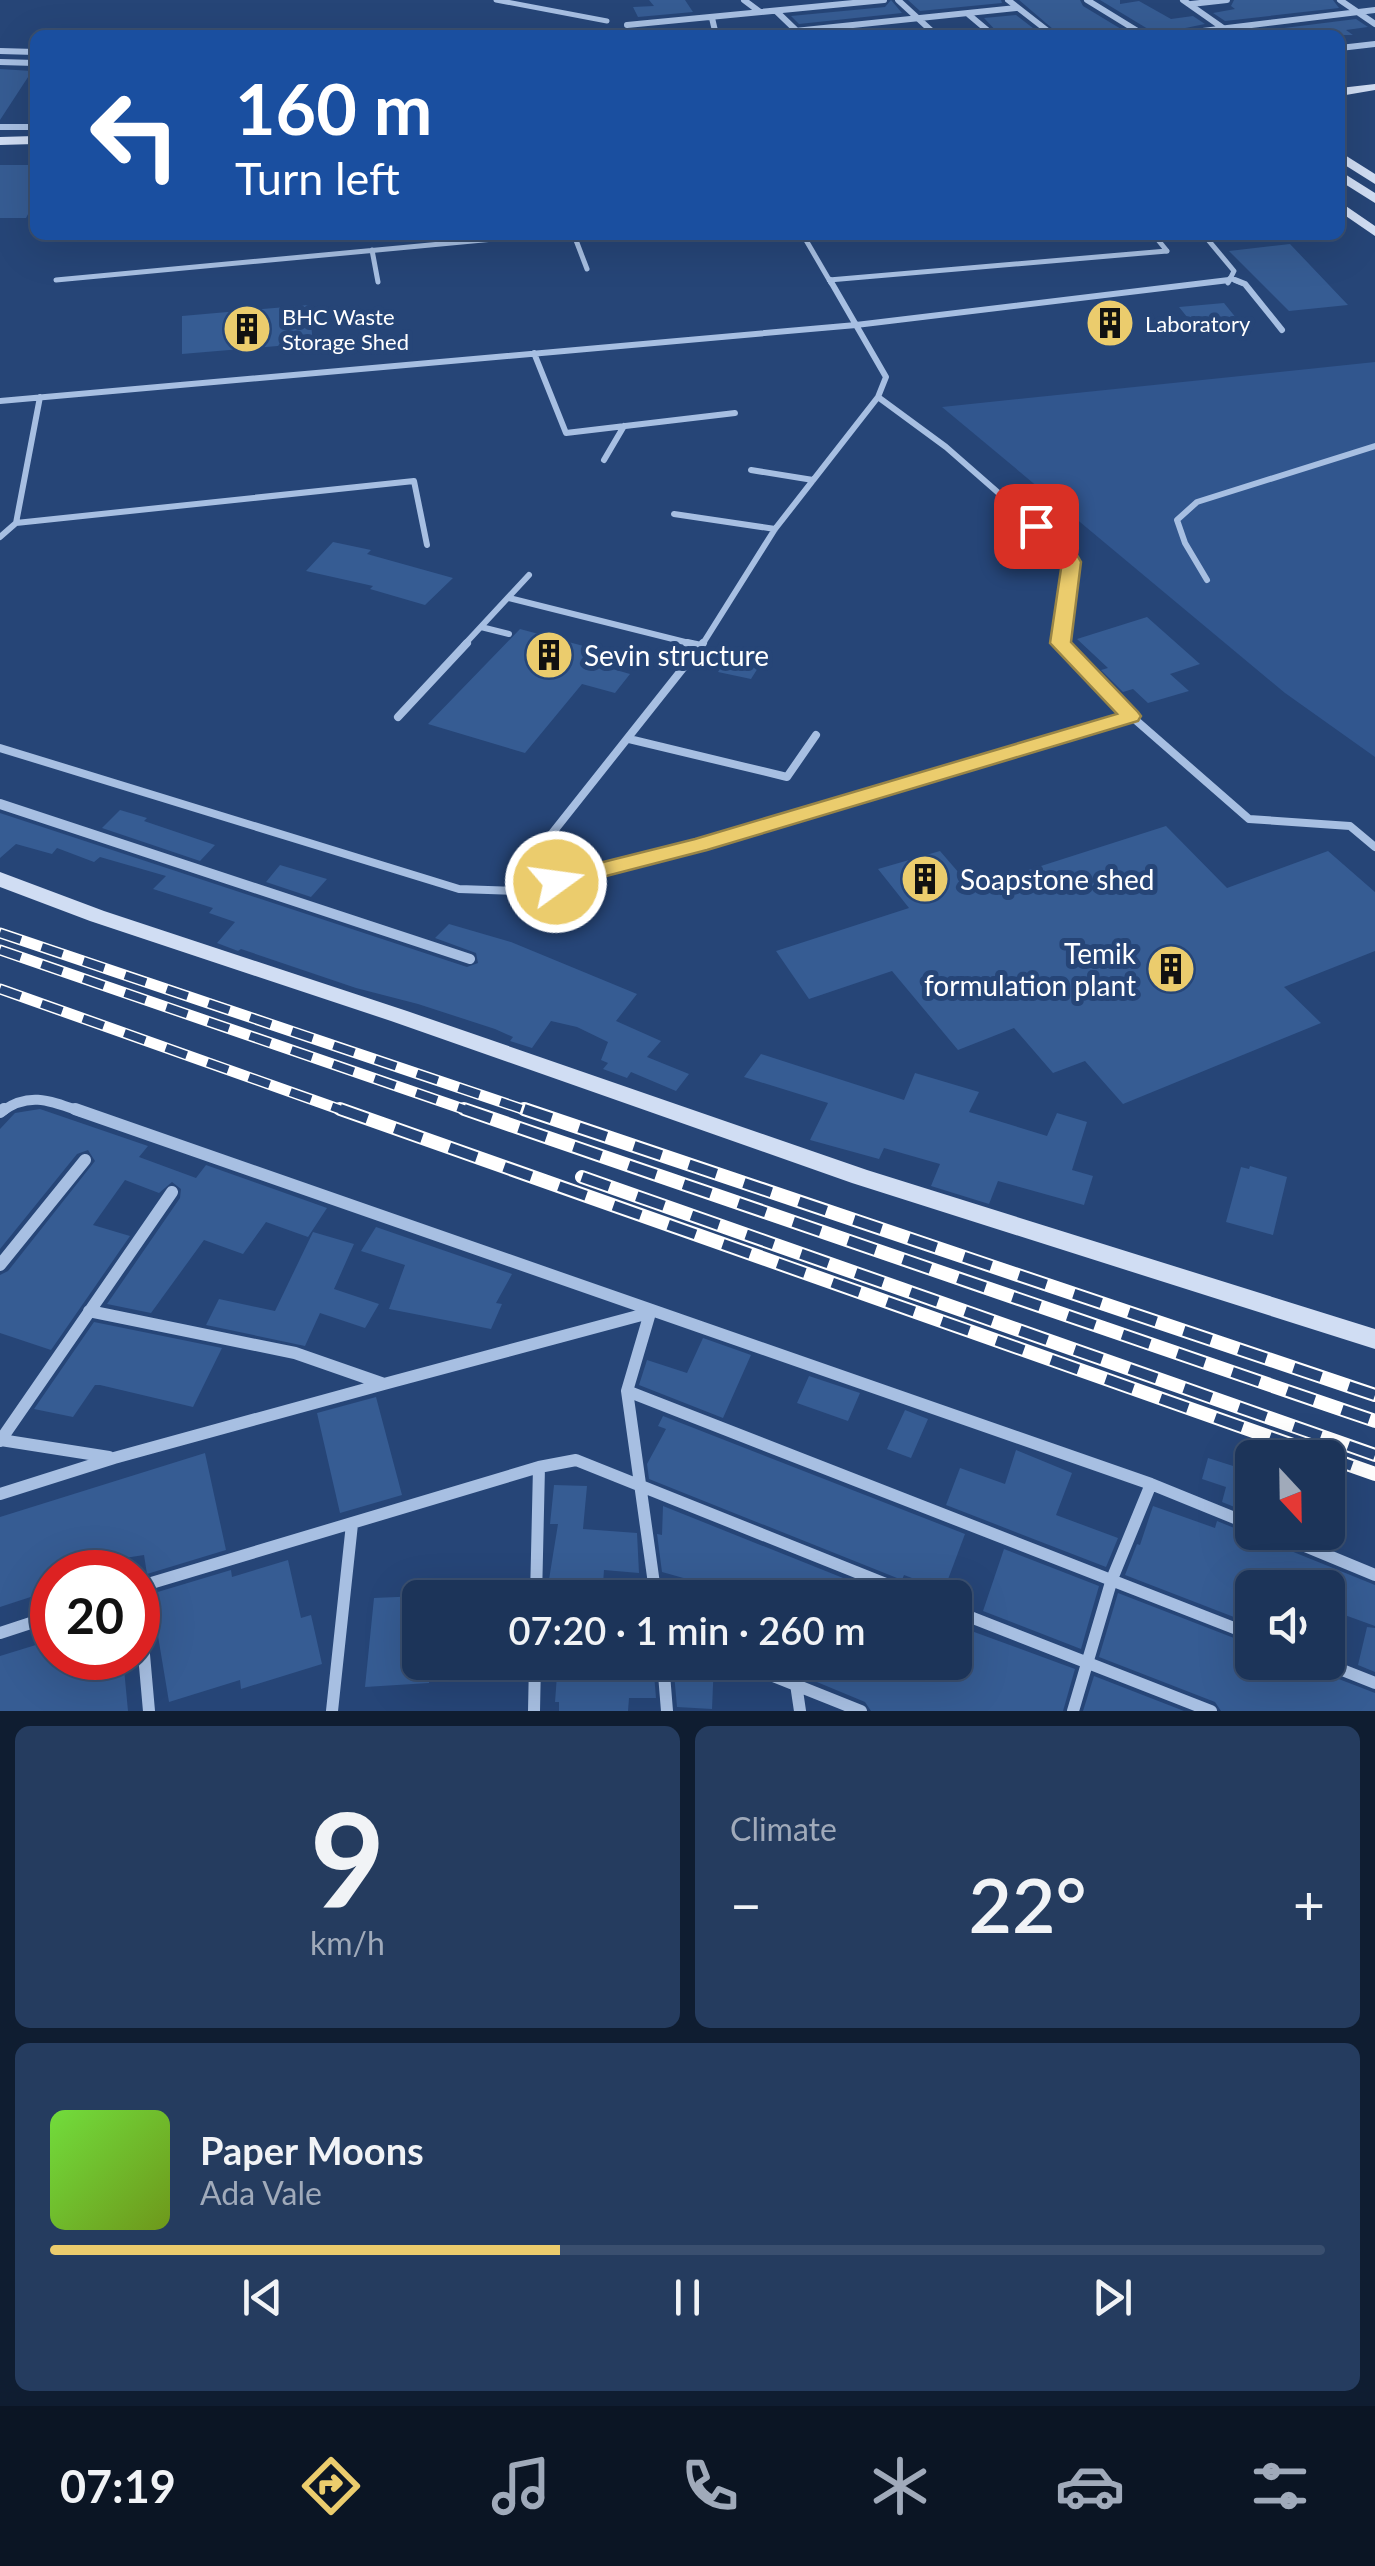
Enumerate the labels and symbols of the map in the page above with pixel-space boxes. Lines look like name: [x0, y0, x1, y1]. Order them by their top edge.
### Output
building icon: Laboratory: [1084, 297, 1136, 349]
building icon: BHC Waste Storage Shed: [221, 303, 273, 355]
place label: BHC Waste Storage Shed: [282, 303, 409, 355]
place label: Laboratory: [1145, 310, 1251, 337]
pin: [994, 484, 1079, 569]
building icon: Sevin structure: [523, 629, 575, 681]
place label: Sevin structure: [584, 638, 769, 672]
position arrow: [504, 830, 608, 934]
building icon: Soapstone shed: [899, 853, 951, 905]
place label: Soapstone shed: [960, 862, 1154, 896]
place label: Temik formulation plant: [924, 936, 1137, 1002]
building icon: Temik formulation plant: [1145, 943, 1197, 995]
north arrow: [1235, 1440, 1345, 1550]
speed limit sign: 20: [30, 1550, 160, 1680]

